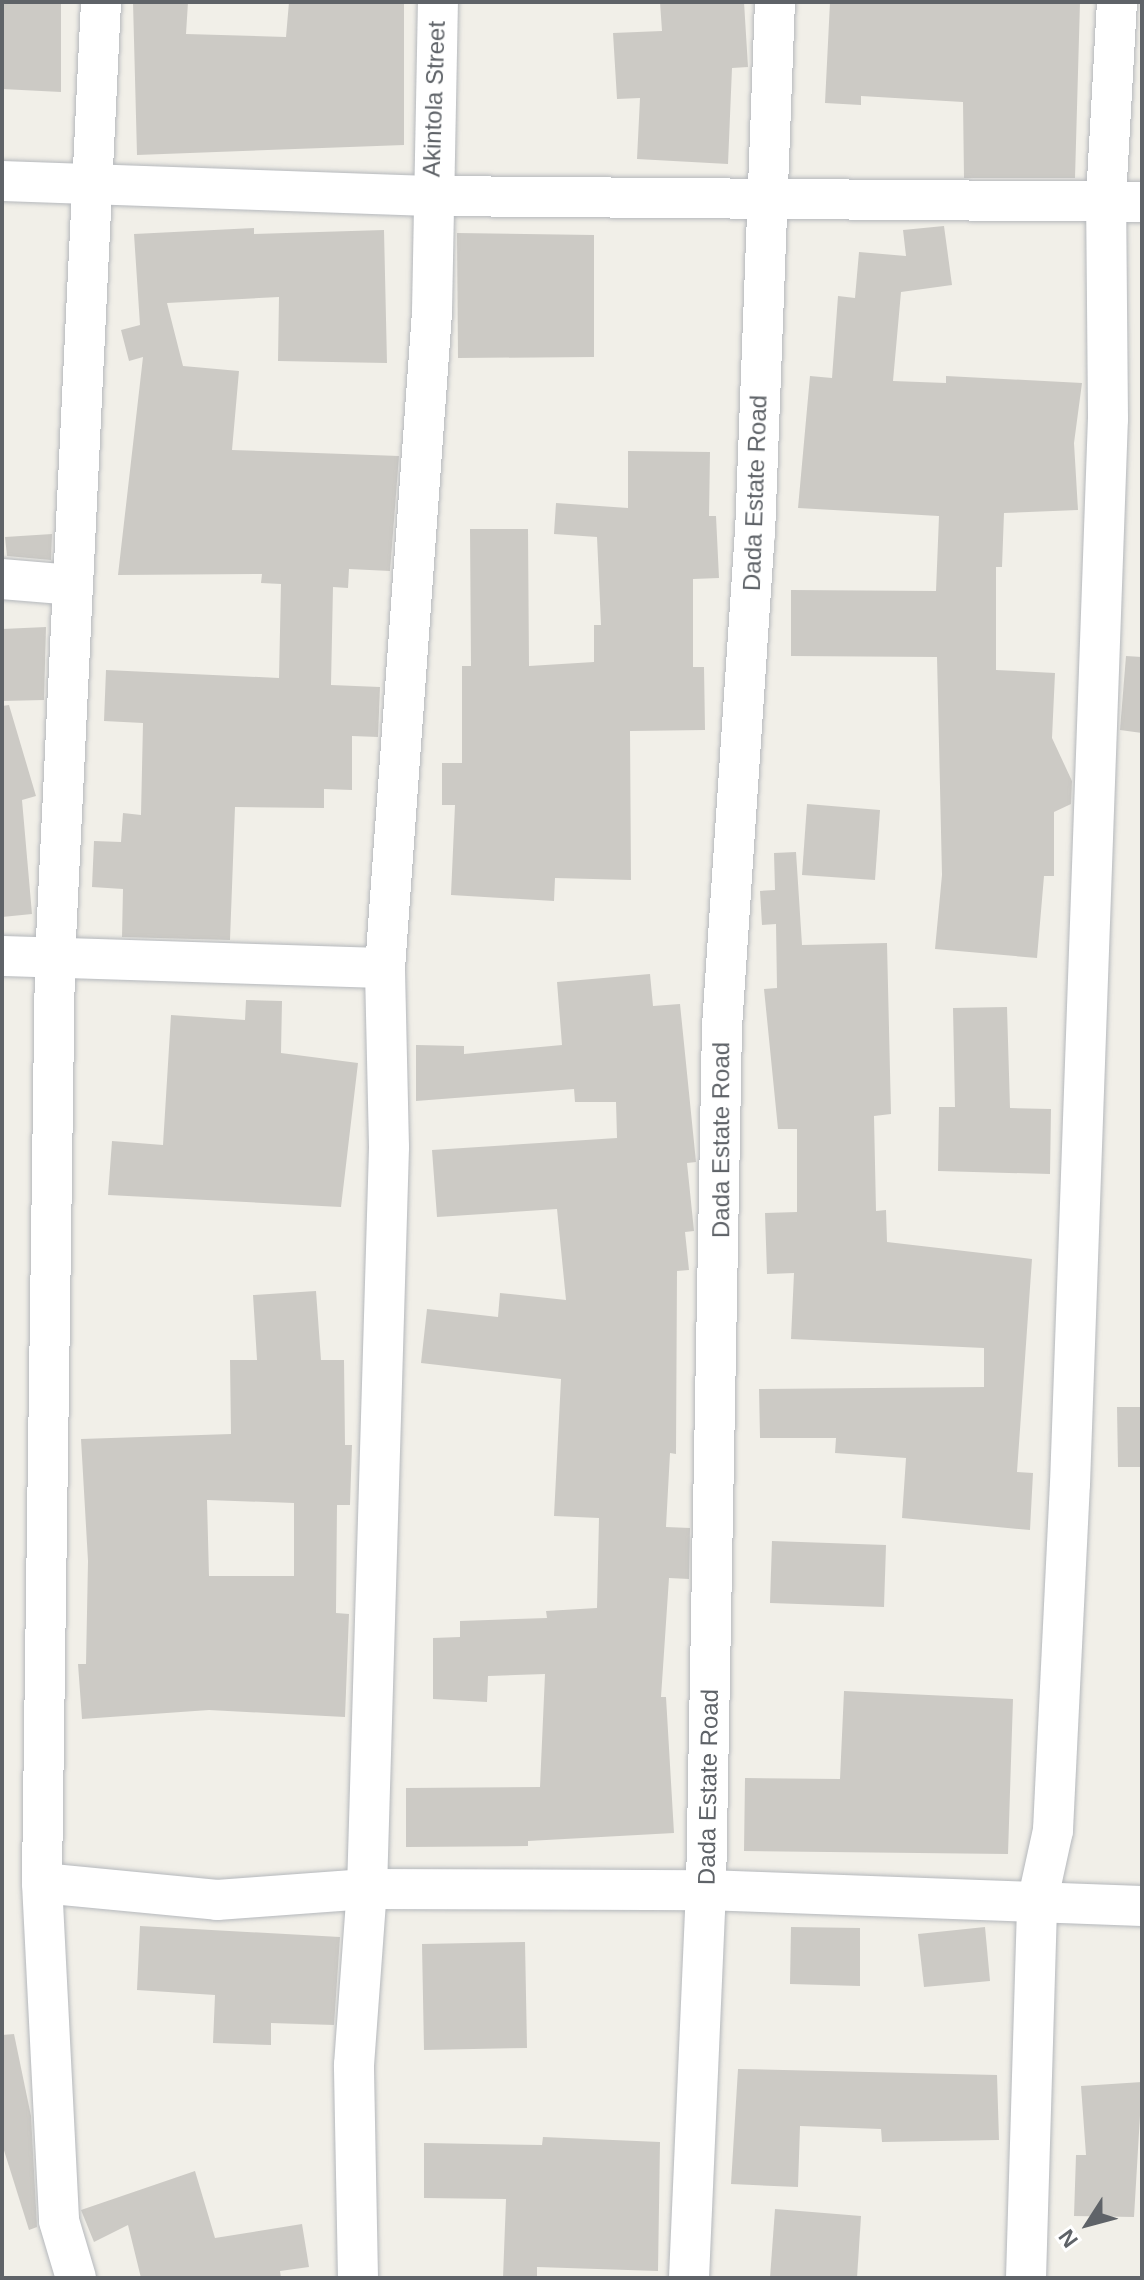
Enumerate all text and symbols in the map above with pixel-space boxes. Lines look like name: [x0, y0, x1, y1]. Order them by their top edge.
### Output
street label: Akintola Street: [417, 21, 451, 177]
street label: Dada Estate Road: [737, 394, 773, 592]
street label: Dada Estate Road: [707, 1042, 735, 1238]
street label: Dada Estate Road: [692, 1689, 724, 1885]
north arrow: [1048, 2184, 1128, 2264]
text: N: [1053, 2225, 1083, 2252]

